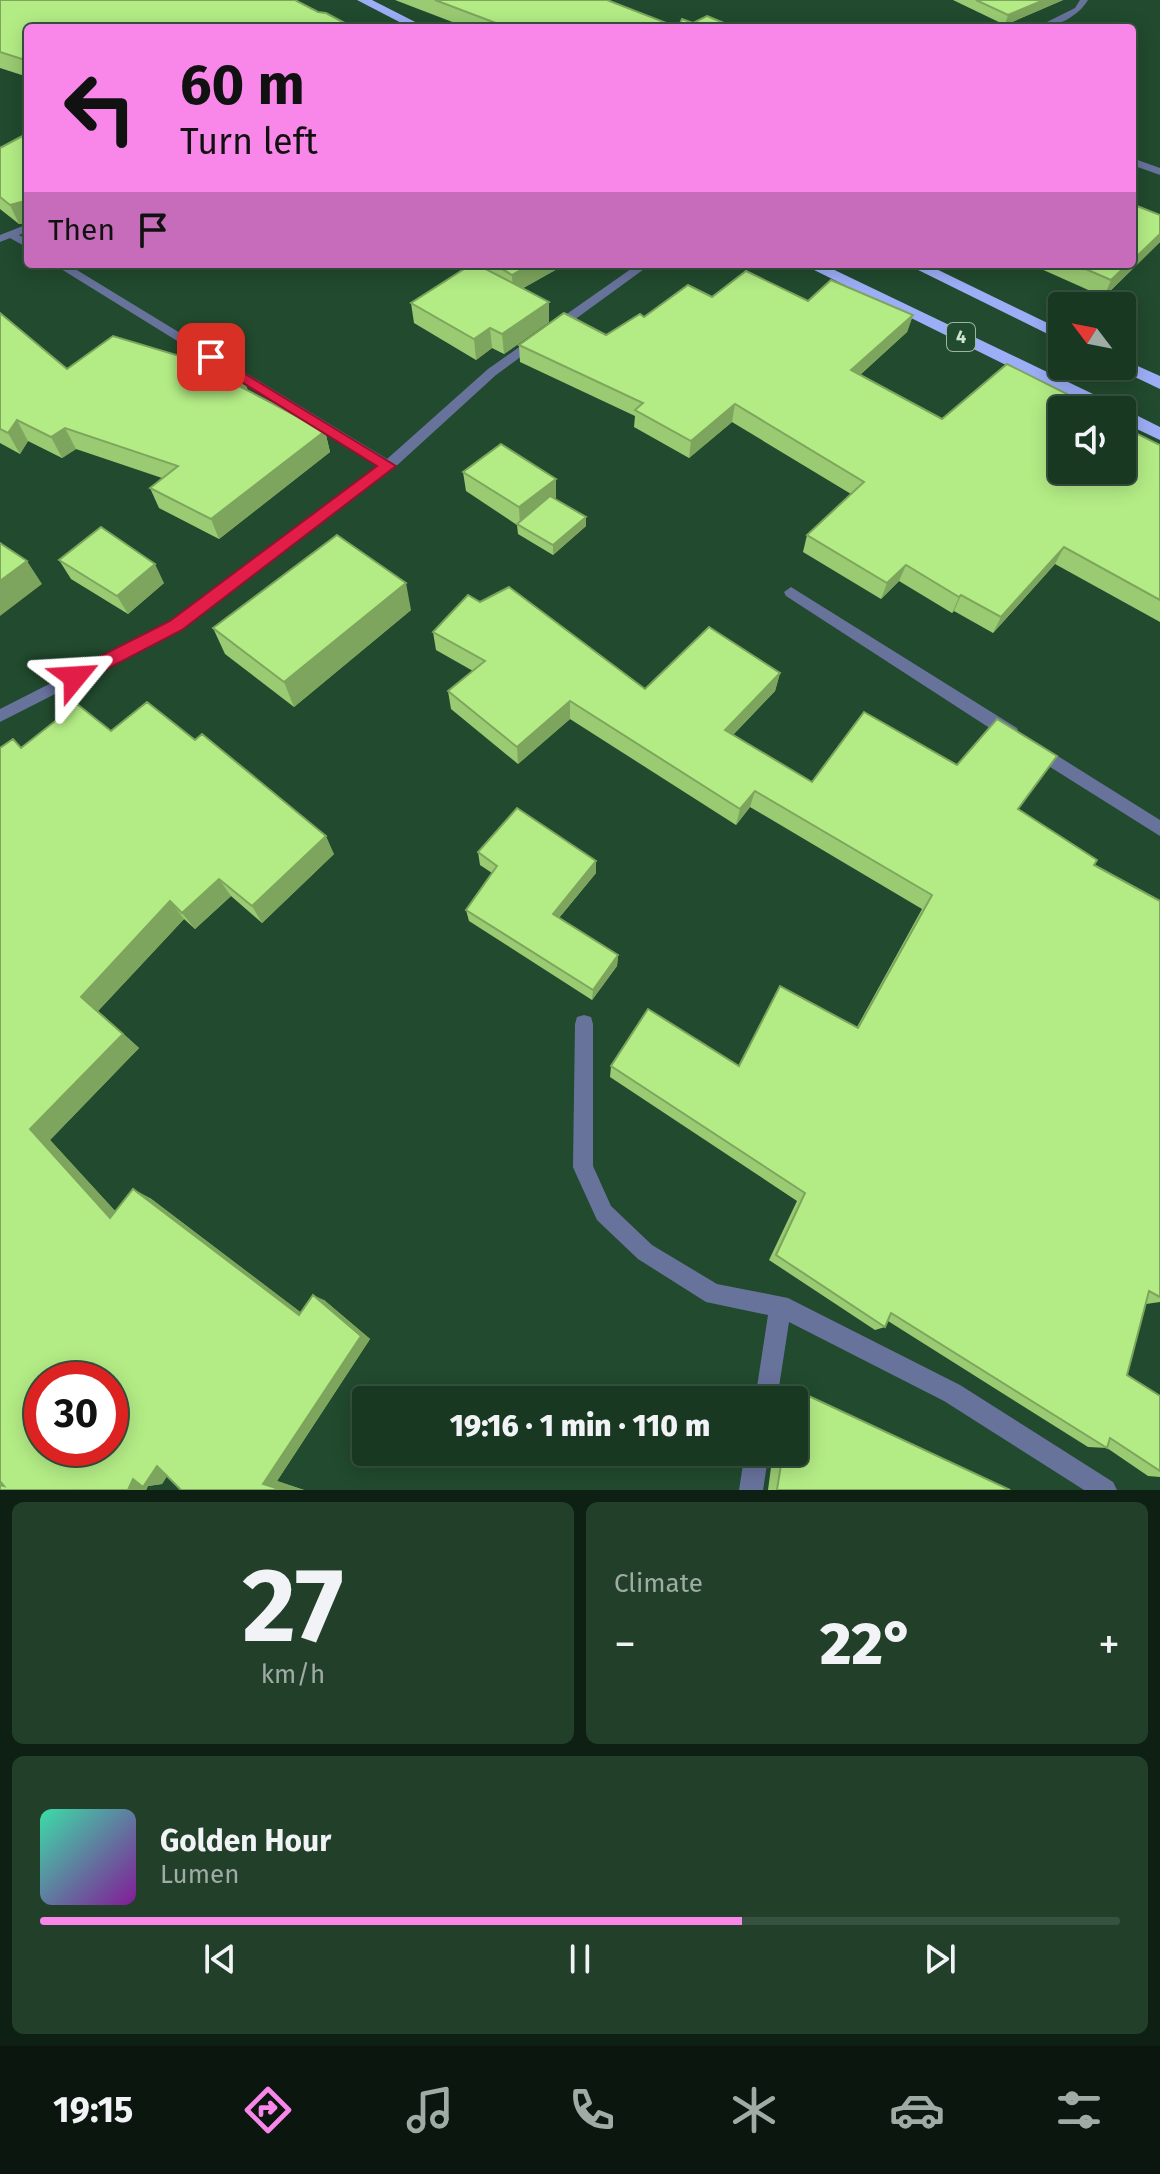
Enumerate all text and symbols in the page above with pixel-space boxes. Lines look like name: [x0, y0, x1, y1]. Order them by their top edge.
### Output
text: 60 m: [180, 52, 305, 119]
icon: left: [48, 56, 152, 160]
text: Turn left: [180, 120, 318, 164]
icon: arrive: [131, 208, 175, 252]
text: Then: [48, 212, 115, 248]
north arrow: [1048, 292, 1136, 380]
map controls: [1048, 292, 1136, 484]
pin: [177, 323, 245, 391]
road number: 4: [947, 323, 975, 351]
icon: arrive: [189, 335, 233, 379]
button: sound: [1048, 396, 1136, 484]
position arrow: [33, 635, 117, 719]
speed limit sign: 30: [24, 1362, 128, 1466]
text: 19:16 · 1 min · 110 m: [450, 1408, 710, 1444]
text: 27: [242, 1544, 344, 1669]
text: Climate: [614, 1568, 703, 1599]
text: 22°: [820, 1608, 914, 1680]
text: −: [614, 1618, 636, 1671]
text: +: [1098, 1618, 1120, 1671]
text: km/h: [261, 1659, 325, 1690]
text: Golden Hour: [160, 1823, 331, 1859]
text: Lumen: [160, 1859, 239, 1890]
icon: previous: [198, 1937, 242, 1981]
icon: pause: [558, 1937, 602, 1981]
icon: next: [918, 1937, 962, 1981]
icon: directions: [240, 2082, 296, 2138]
icon: music: [402, 2082, 458, 2138]
icon: phone: [564, 2082, 620, 2138]
icon: climate: [726, 2082, 782, 2138]
icon: car: [889, 2082, 945, 2138]
icon: filters: [1051, 2082, 1107, 2138]
text: 19:15: [53, 2088, 133, 2132]

